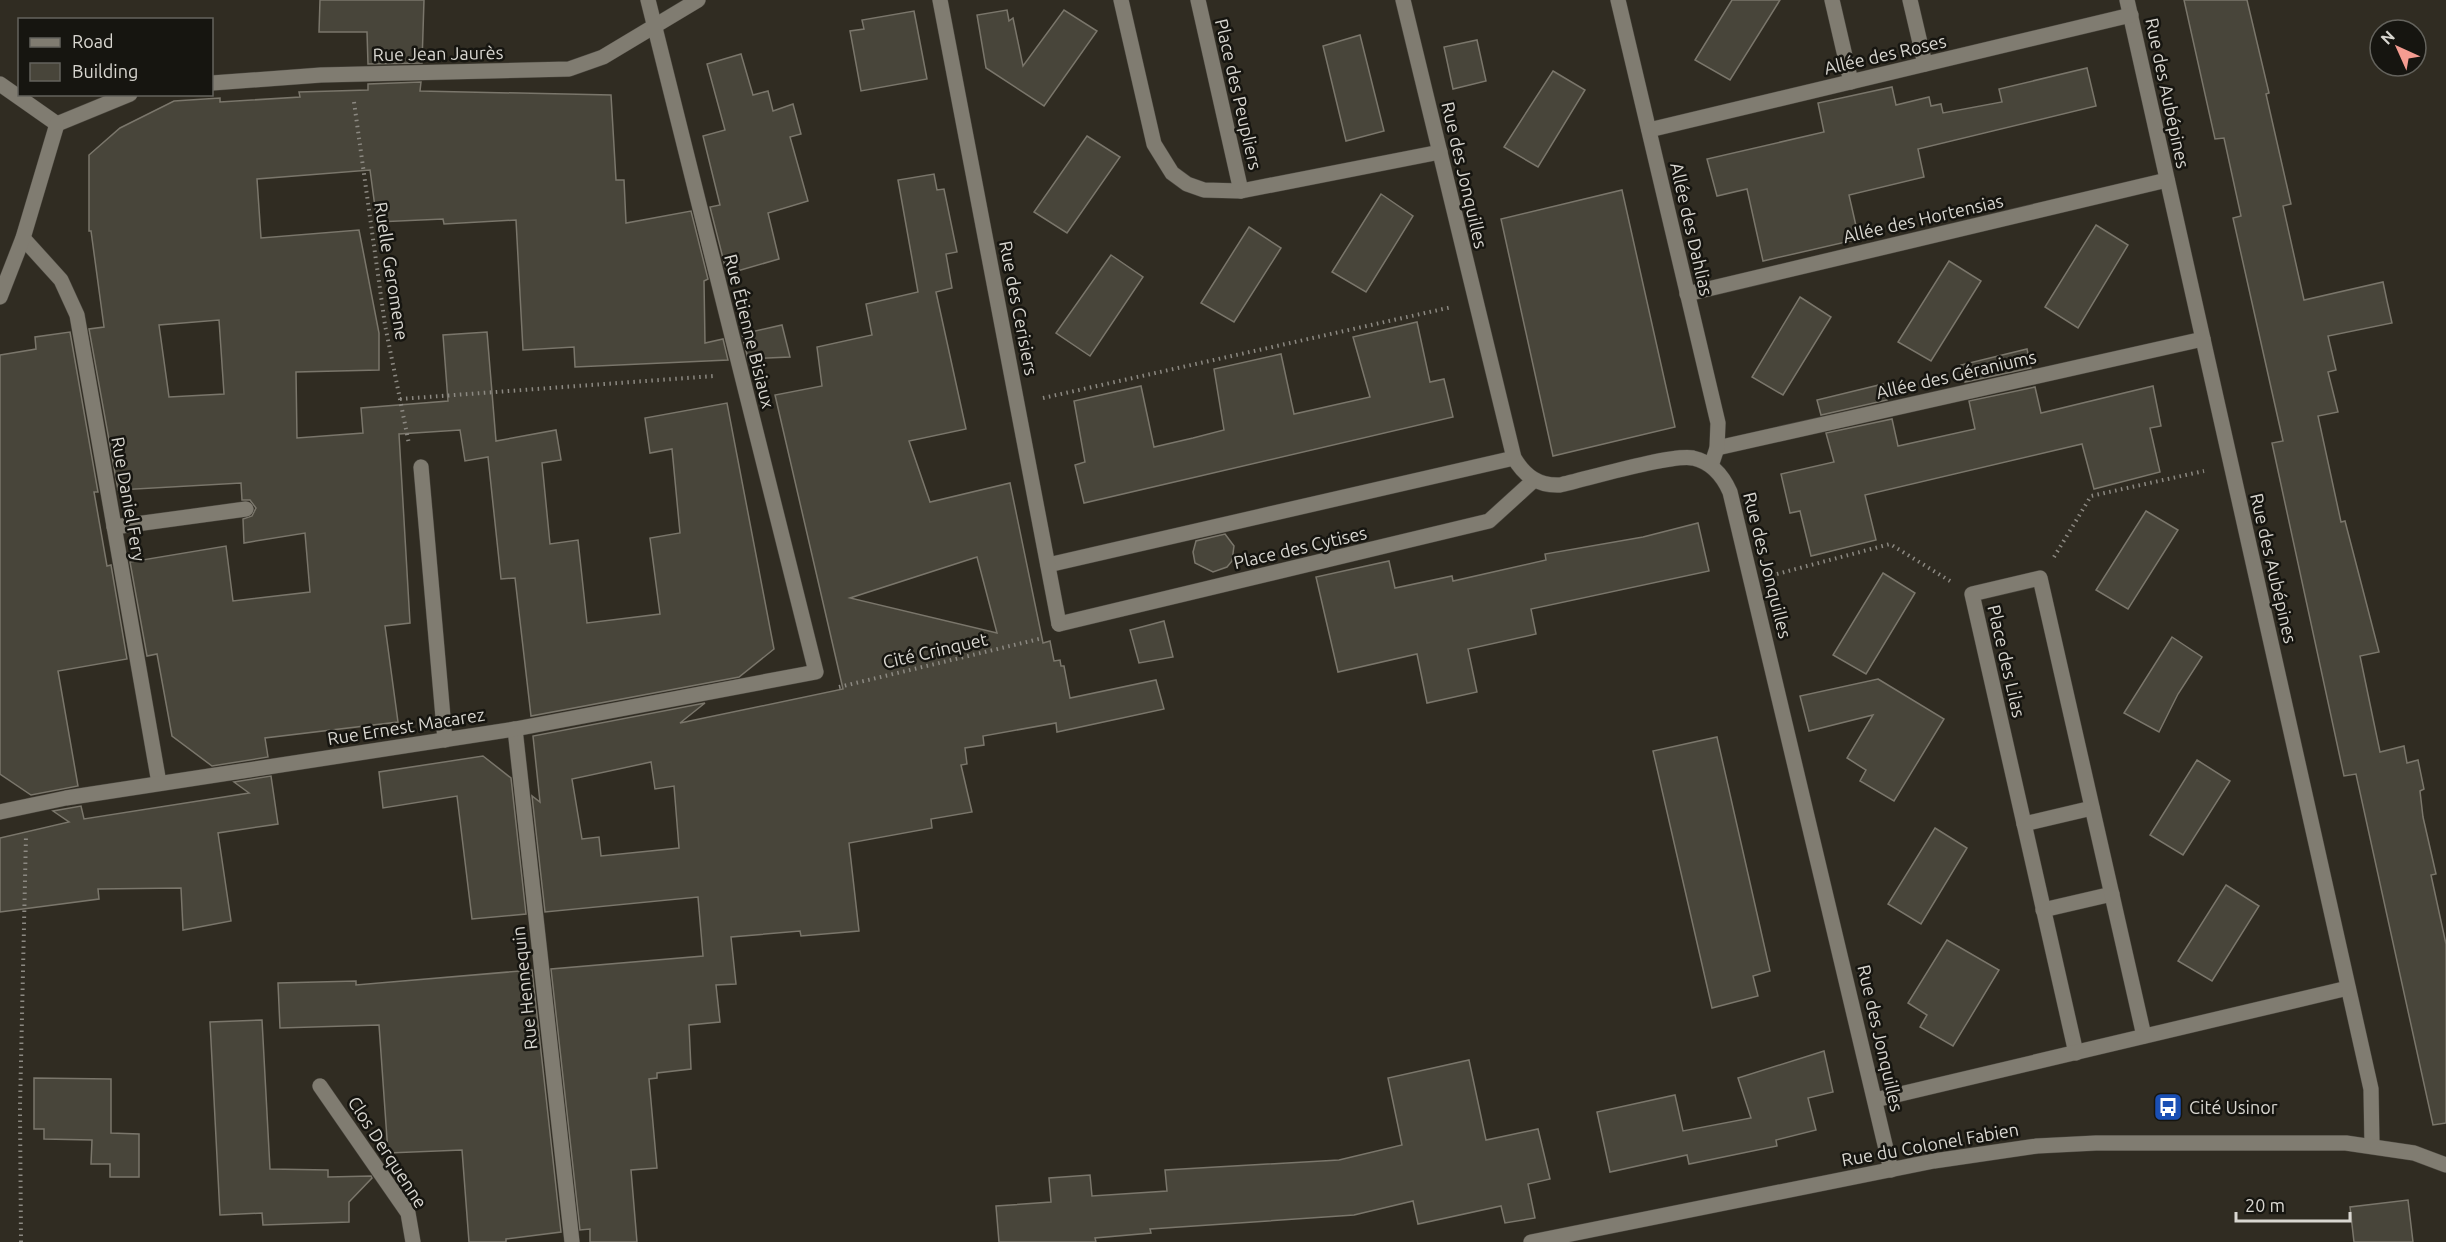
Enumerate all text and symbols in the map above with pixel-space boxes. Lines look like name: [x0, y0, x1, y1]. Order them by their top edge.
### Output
street label: Rue des Aubépines: [2142, 16, 2194, 170]
street label: Place des Peupliers: [1212, 17, 1266, 172]
legend: [18, 18, 213, 96]
north arrow: [2368, 18, 2428, 78]
text: N: [2377, 27, 2398, 48]
street label: Allée des Roses: [1822, 30, 1948, 78]
text: Road: [72, 31, 114, 51]
street label: Rue Jean Jaurès: [372, 42, 504, 64]
text: Building: [72, 61, 138, 81]
street label: Rue des Jonquilles: [1438, 100, 1492, 250]
street label: Allée des Dahlias: [1667, 161, 1717, 298]
street label: Allée des Hortensias: [1841, 190, 2005, 246]
street label: Ruelle Geromene: [371, 200, 413, 342]
street label: Rue des Cerisiers: [996, 239, 1042, 377]
street label: Rue Étienne Bisiaux: [721, 252, 780, 410]
street label: Allée des Géraniums: [1874, 346, 2038, 402]
street label: Rue Daniel Fery: [108, 435, 150, 563]
street label: Rue des Jonquilles: [1740, 490, 1796, 640]
street label: Rue des Aubépines: [2247, 491, 2301, 645]
street label: Place des Cytises: [1231, 522, 1369, 572]
street label: Place des Lilas: [1984, 603, 2030, 719]
street label: Cité Crinquet: [881, 628, 989, 672]
street label: Rue Ernest Macarez: [326, 704, 486, 748]
street label: Rue Hennequin: [508, 925, 540, 1051]
street label: Rue des Jonquilles: [1854, 963, 1908, 1113]
bus stop icon: Cité Usinor: [2152, 1091, 2184, 1123]
street label: Clos Derquenne: [345, 1092, 431, 1212]
place label: Cité Usinor: [2189, 1097, 2278, 1117]
street label: Rue du Colonel Fabien: [1840, 1119, 2020, 1169]
scale bar: [2236, 1185, 2350, 1223]
text: 20 m: [2245, 1195, 2285, 1215]

